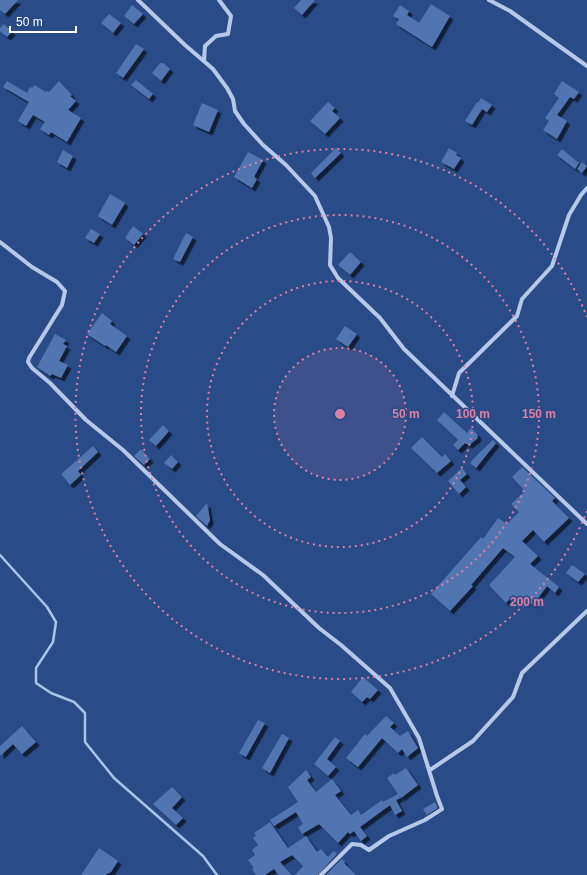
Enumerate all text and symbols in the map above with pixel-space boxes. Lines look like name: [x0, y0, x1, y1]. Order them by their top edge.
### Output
scale bar: [10, 8, 76, 34]
text: 50 m: [16, 15, 43, 29]
centre of rings: [333, 407, 347, 421]
text: 50 m: [392, 407, 420, 421]
text: 100 m: [456, 407, 490, 421]
text: 150 m: [522, 407, 556, 421]
text: 200 m: [510, 595, 544, 609]

